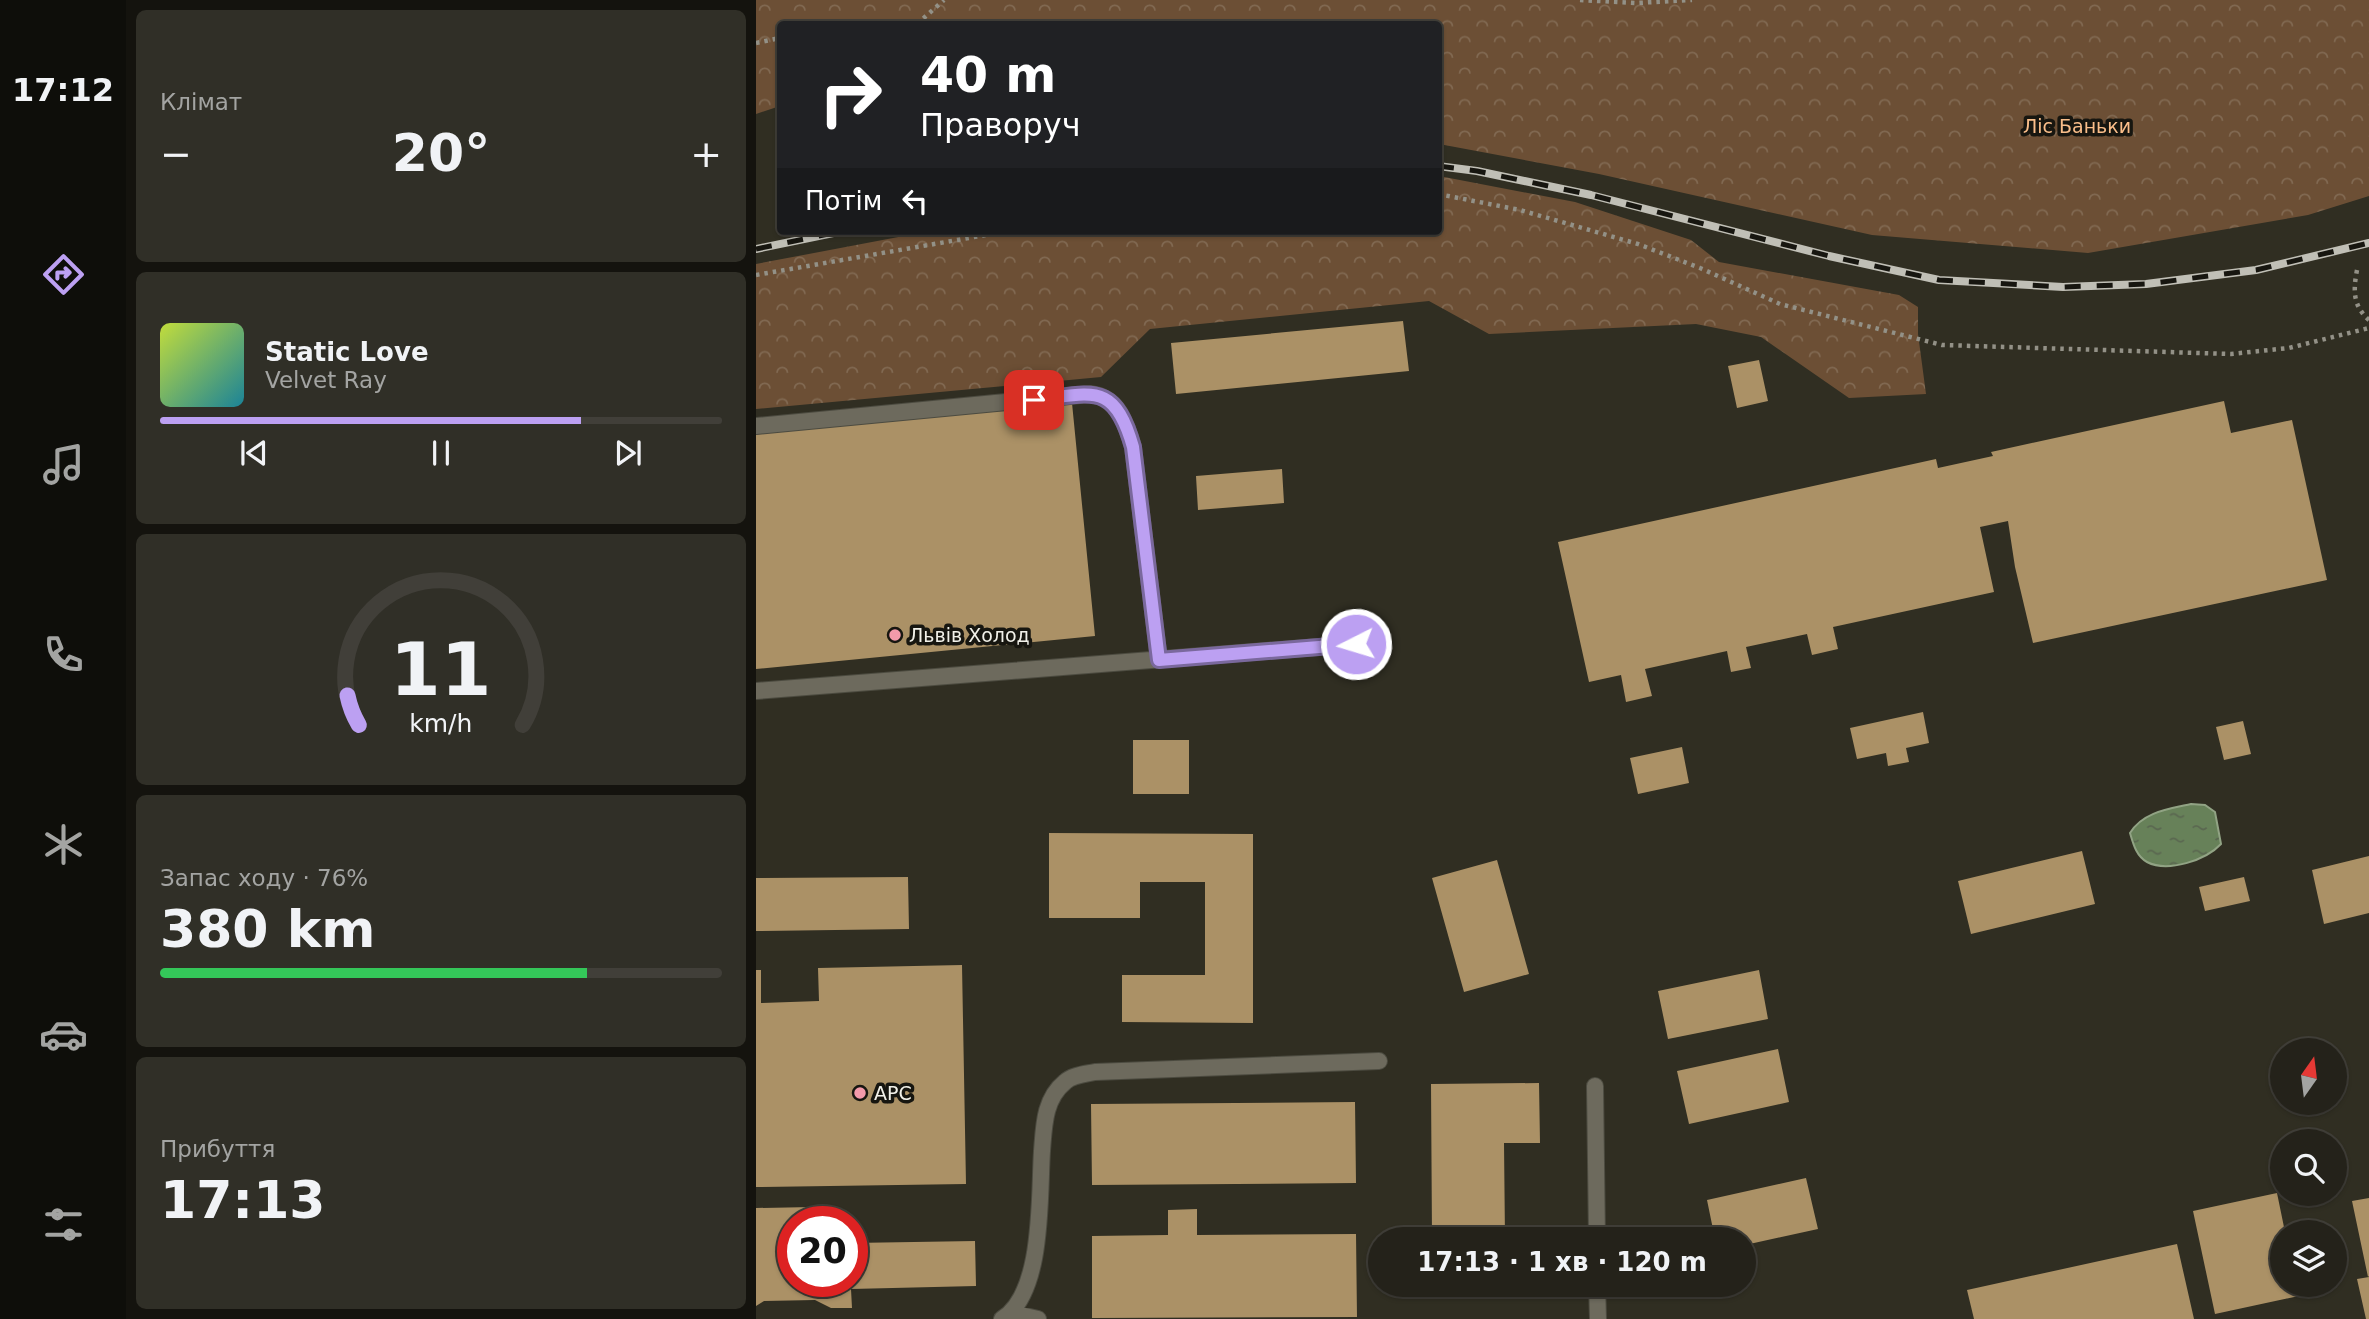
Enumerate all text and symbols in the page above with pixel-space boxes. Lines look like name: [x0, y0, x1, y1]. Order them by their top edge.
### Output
text: 40 m: [920, 47, 1056, 104]
icon: right: [805, 49, 896, 140]
text: 17:12: [12, 71, 114, 109]
text: Клімат: [160, 89, 242, 115]
text: Праворуч: [920, 106, 1081, 144]
park label: Ліс Баньки: [2023, 115, 2131, 137]
text: 20°: [392, 123, 490, 183]
text: −: [160, 132, 192, 176]
text: +: [690, 132, 722, 176]
icon: left: [896, 182, 934, 220]
text: Потім: [805, 186, 882, 216]
icon: directions: [39, 250, 88, 299]
text: Static Love: [265, 337, 429, 367]
text: Velvet Ray: [265, 367, 387, 393]
pin: [1004, 370, 1064, 430]
icon: arrive: [1015, 381, 1053, 419]
icon: previous: [235, 434, 273, 472]
icon: pause: [422, 434, 460, 472]
icon: next: [609, 434, 647, 472]
icon: music: [39, 440, 88, 489]
position arrow: [1319, 607, 1393, 681]
place label: Львів Холод: [909, 624, 1030, 646]
marker: Львів Холод: [887, 627, 903, 643]
text: 11: [390, 628, 492, 713]
icon: phone: [39, 630, 88, 679]
text: km/h: [409, 709, 473, 738]
icon: climate: [39, 820, 88, 869]
text: Запас ходу · 76%: [160, 865, 368, 891]
text: 380 km: [160, 899, 375, 959]
icon: car: [39, 1010, 88, 1059]
north arrow: [2270, 1038, 2347, 1115]
map controls: [2270, 1038, 2347, 1297]
place label: АРС: [874, 1082, 912, 1104]
marker: АРС: [852, 1085, 868, 1101]
button: search: [2270, 1129, 2347, 1206]
text: Прибуття: [160, 1136, 275, 1162]
text: 17:13: [160, 1170, 326, 1230]
icon: filters: [39, 1200, 88, 1249]
speed limit sign: 20: [777, 1206, 868, 1297]
button: layers: [2270, 1220, 2347, 1297]
text: 17:13 · 1 хв · 120 m: [1417, 1247, 1707, 1277]

